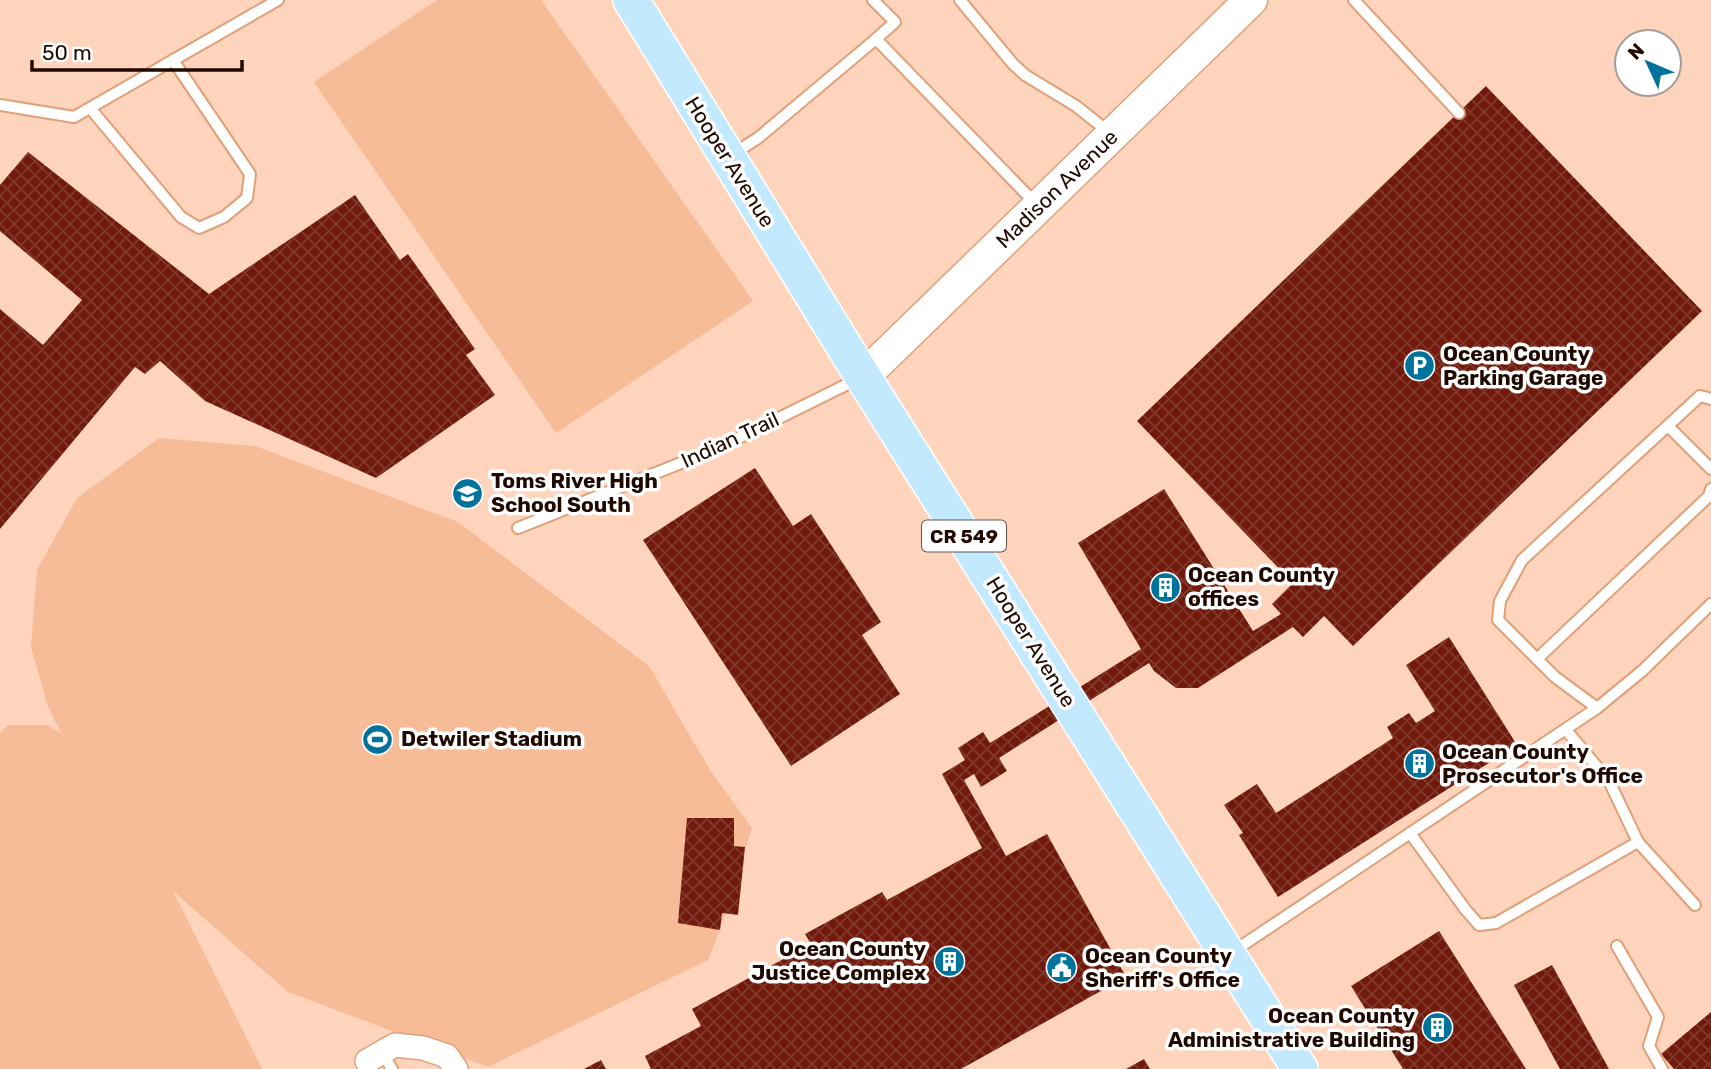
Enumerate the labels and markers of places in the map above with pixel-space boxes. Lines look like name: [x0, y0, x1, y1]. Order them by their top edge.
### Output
place label: Ocean County Parking Garage: [1443, 341, 1604, 390]
parking icon: Ocean County Parking Garage: [1403, 349, 1437, 383]
place label: Toms River High School South: [491, 468, 658, 517]
school or university icon: Toms River High School South: [451, 476, 485, 510]
place label: Ocean County offices: [1188, 562, 1335, 611]
building icon: Ocean County offices: [1148, 570, 1182, 604]
sports icon: Detwiler Stadium: [361, 722, 395, 756]
place label: Detwiler Stadium: [401, 726, 582, 751]
place label: Ocean County Prosecutor's Office: [1442, 739, 1643, 788]
building icon: Ocean County Prosecutor's Office: [1402, 747, 1436, 781]
place label: Ocean County Justice Complex: [751, 936, 927, 985]
place label: Ocean County Sheriff's Office: [1085, 943, 1240, 992]
building icon: Ocean County Justice Complex: [932, 944, 966, 978]
public building icon: Ocean County Sheriff's Office: [1045, 951, 1079, 985]
place label: Ocean County Administrative Building: [1168, 1003, 1415, 1052]
building icon: Ocean County Administrative Building: [1421, 1011, 1455, 1045]

